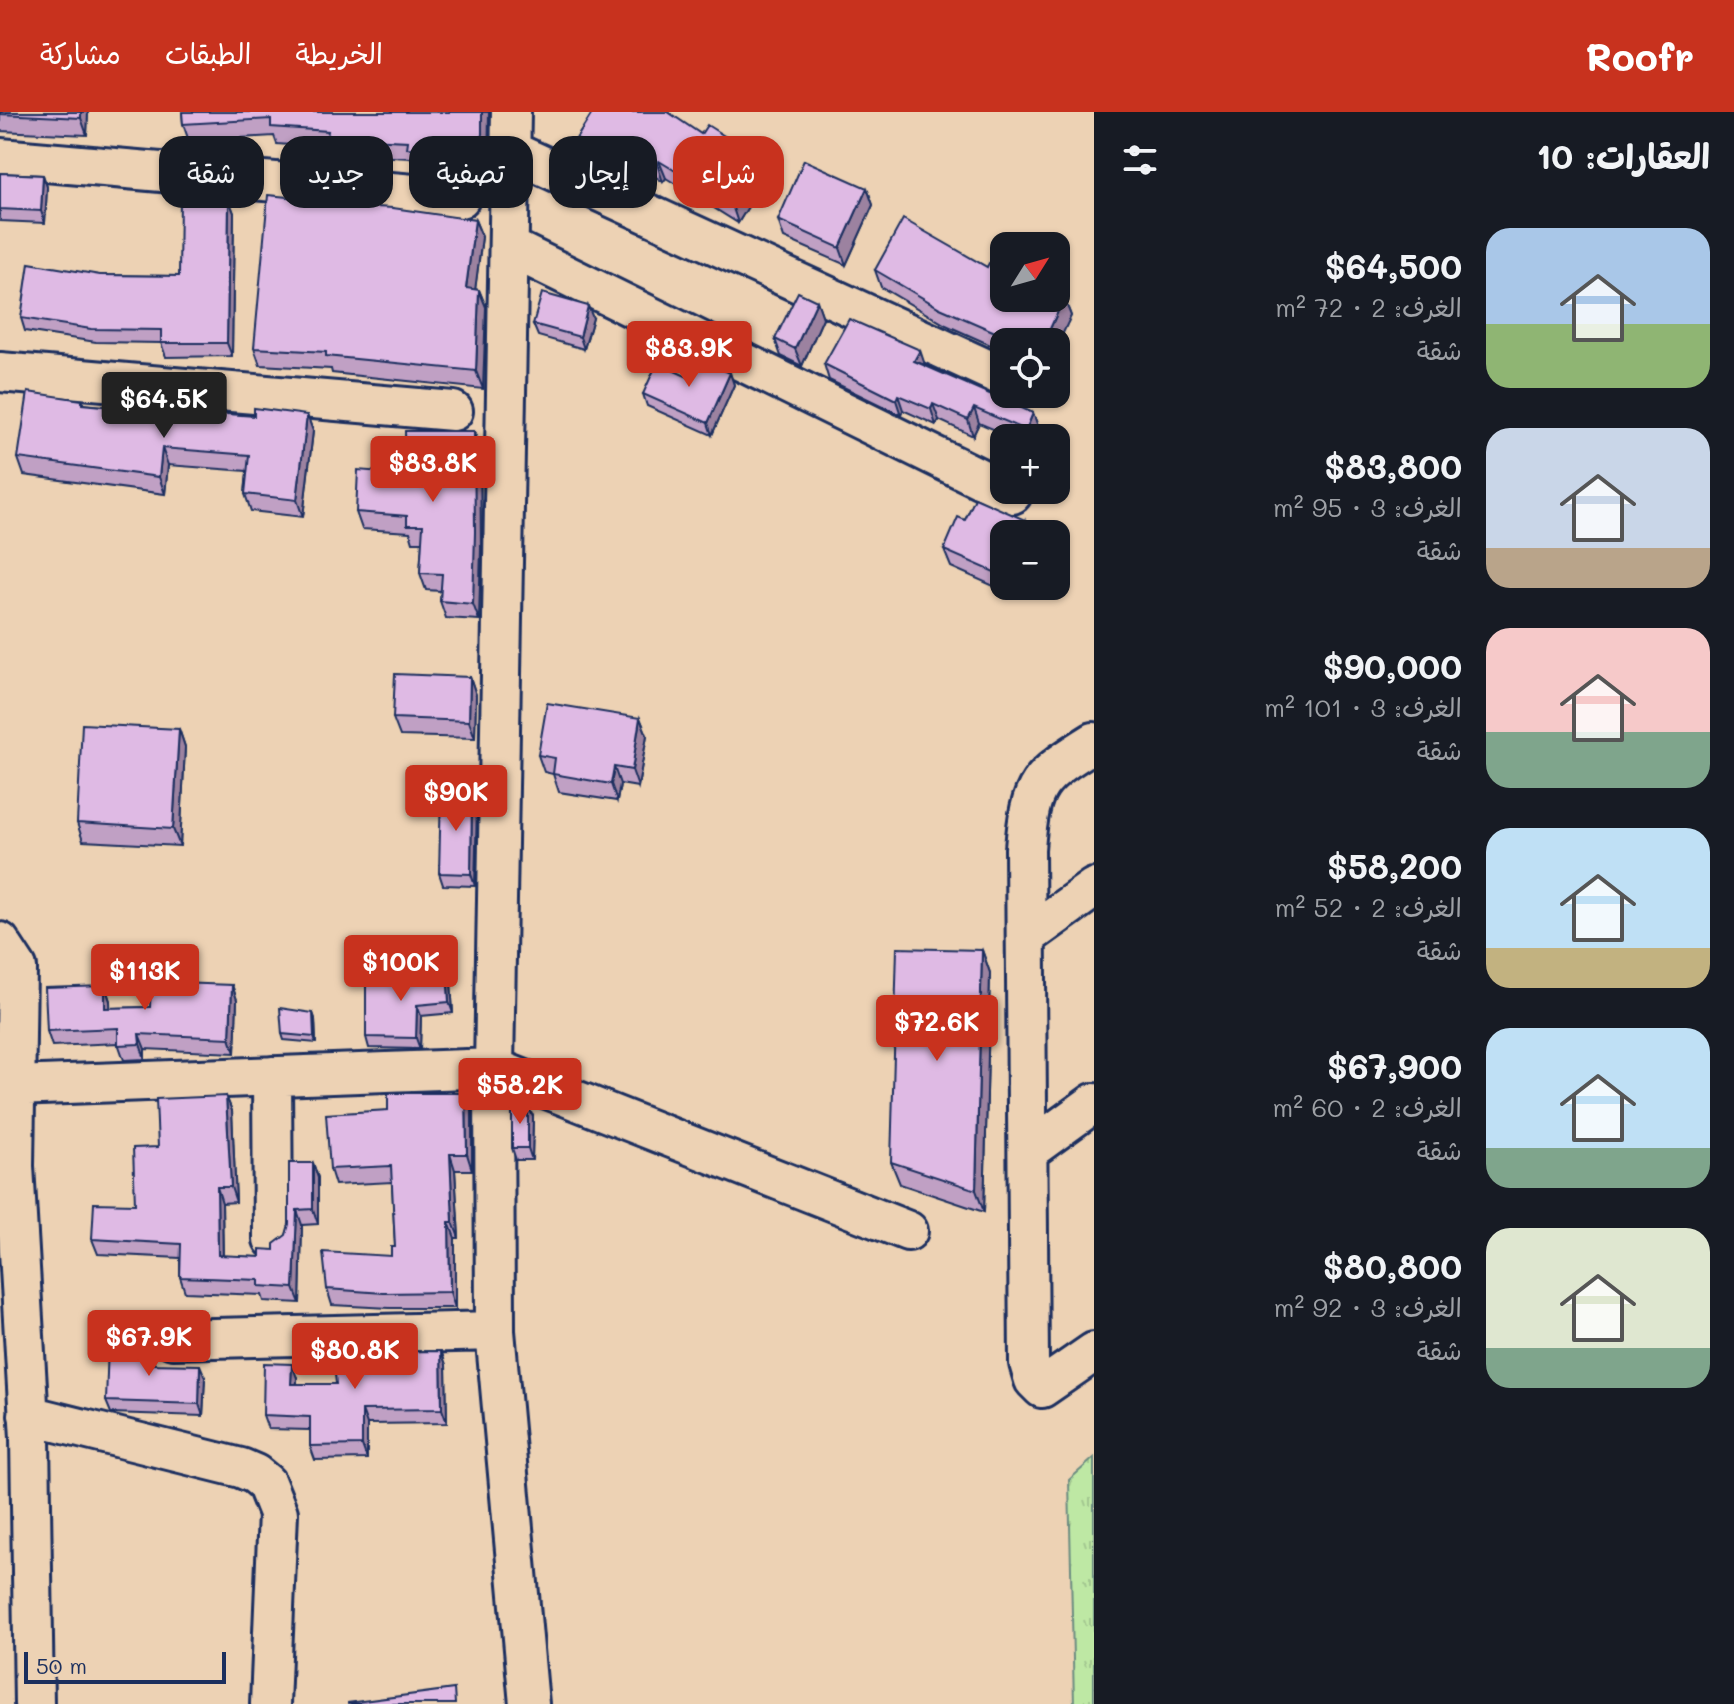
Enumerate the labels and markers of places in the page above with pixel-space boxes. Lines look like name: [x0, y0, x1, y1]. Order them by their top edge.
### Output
pin: $83.9K: [624, 321, 754, 389]
pin: $64.5K: [99, 372, 229, 440]
pin: $83.8K: [368, 436, 498, 504]
pin: $90K: [409, 765, 503, 833]
pin: $100K: [345, 935, 457, 1003]
pin: $113K: [89, 944, 201, 1012]
pin: $72.6K: [872, 995, 1002, 1063]
pin: $58.2K: [455, 1058, 585, 1126]
pin: $67.9K: [84, 1310, 214, 1378]
pin: $80.8K: [290, 1323, 420, 1391]

